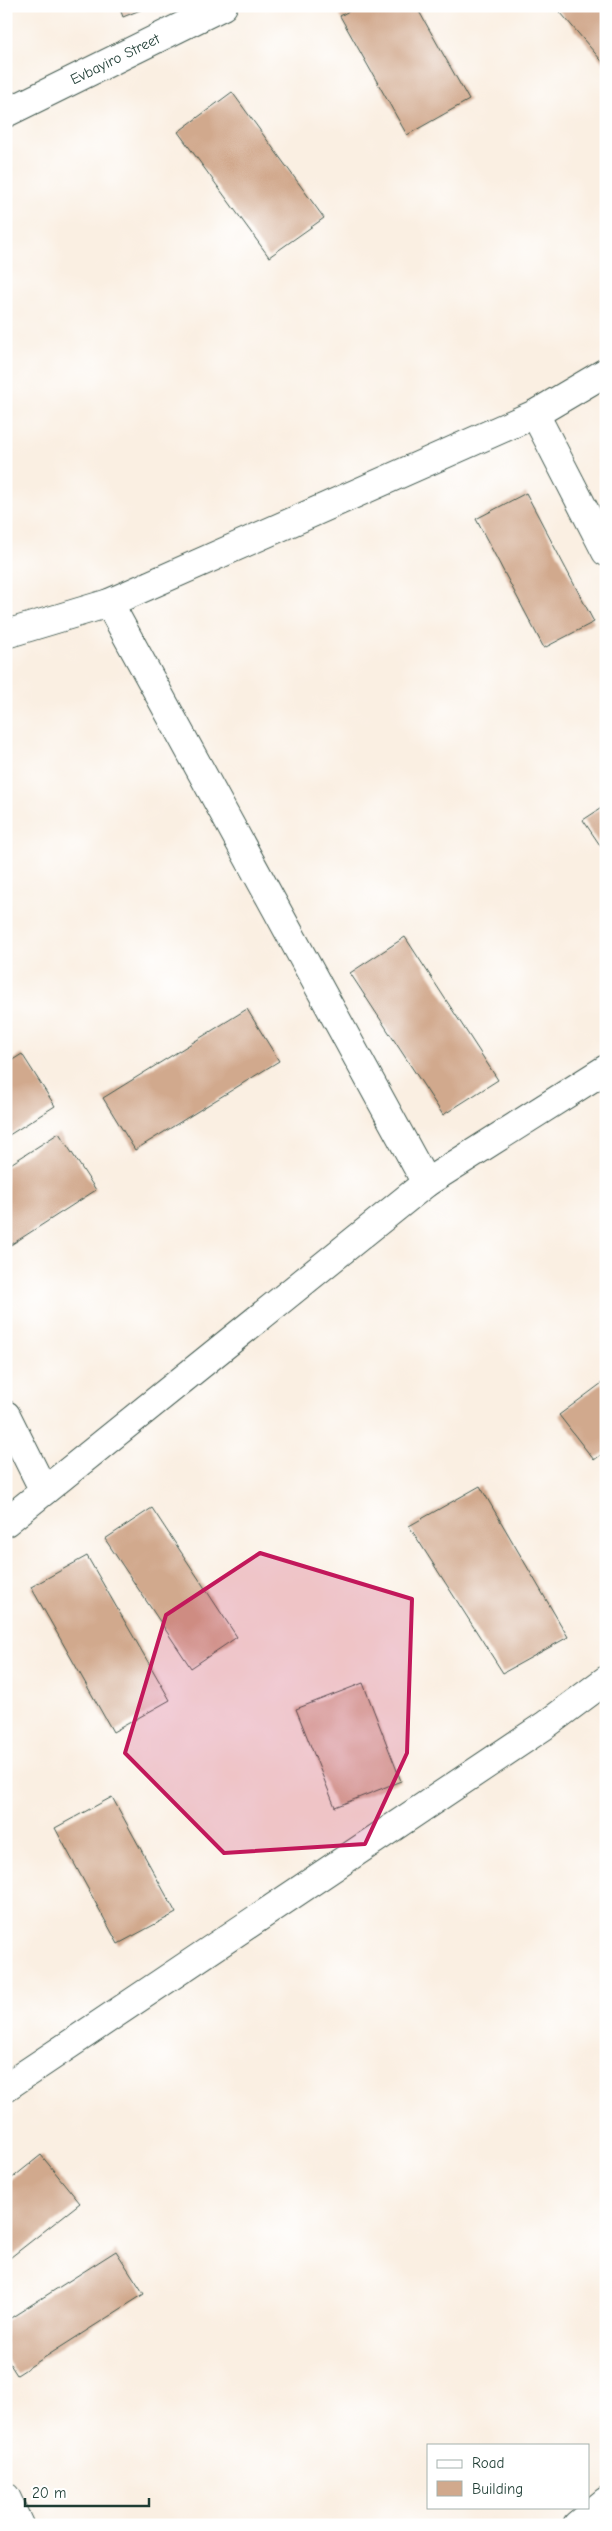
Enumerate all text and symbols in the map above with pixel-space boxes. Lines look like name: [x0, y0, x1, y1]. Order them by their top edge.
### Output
street label: Evbayiro Street: [67, 29, 163, 88]
legend: [427, 2444, 590, 2508]
text: Road: [472, 2454, 504, 2472]
scale bar: [25, 2476, 149, 2508]
text: Building: [472, 2480, 523, 2498]
text: 20 m: [32, 2484, 66, 2502]

